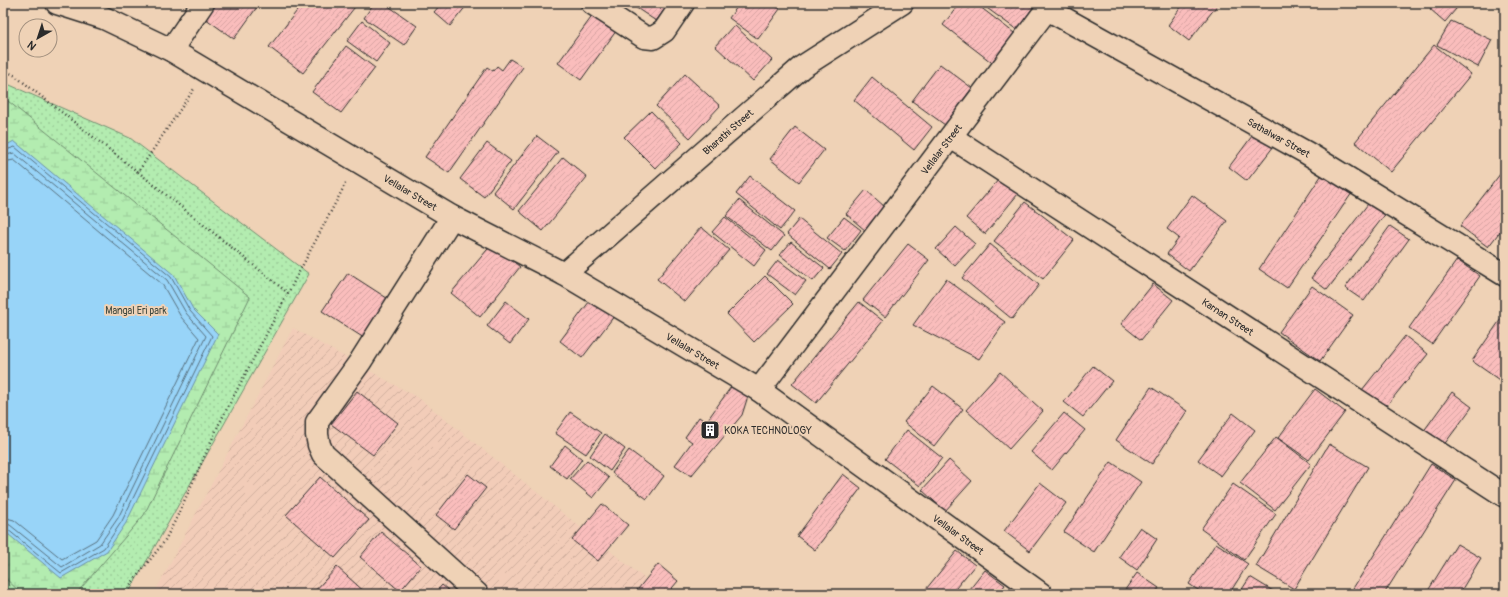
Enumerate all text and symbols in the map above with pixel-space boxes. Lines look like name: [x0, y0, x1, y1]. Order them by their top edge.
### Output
north arrow: [18, 18, 58, 58]
text: N: [25, 38, 39, 53]
street label: Bharathi Street: [701, 107, 757, 158]
street label: Sathalwar Street: [1245, 116, 1313, 161]
street label: Vellalar Street: [919, 121, 965, 177]
street label: Vellalar Street: [381, 173, 440, 214]
street label: Karnan Street: [1199, 296, 1256, 339]
park label: Mangal Eri park: [105, 305, 167, 317]
street label: Vellalar Street: [663, 331, 722, 373]
building icon: KOKA TECHNOLOGY: [699, 419, 721, 441]
place label: KOKA TECHNOLOGY: [724, 425, 812, 437]
street label: Vellalar Street: [930, 512, 986, 558]

